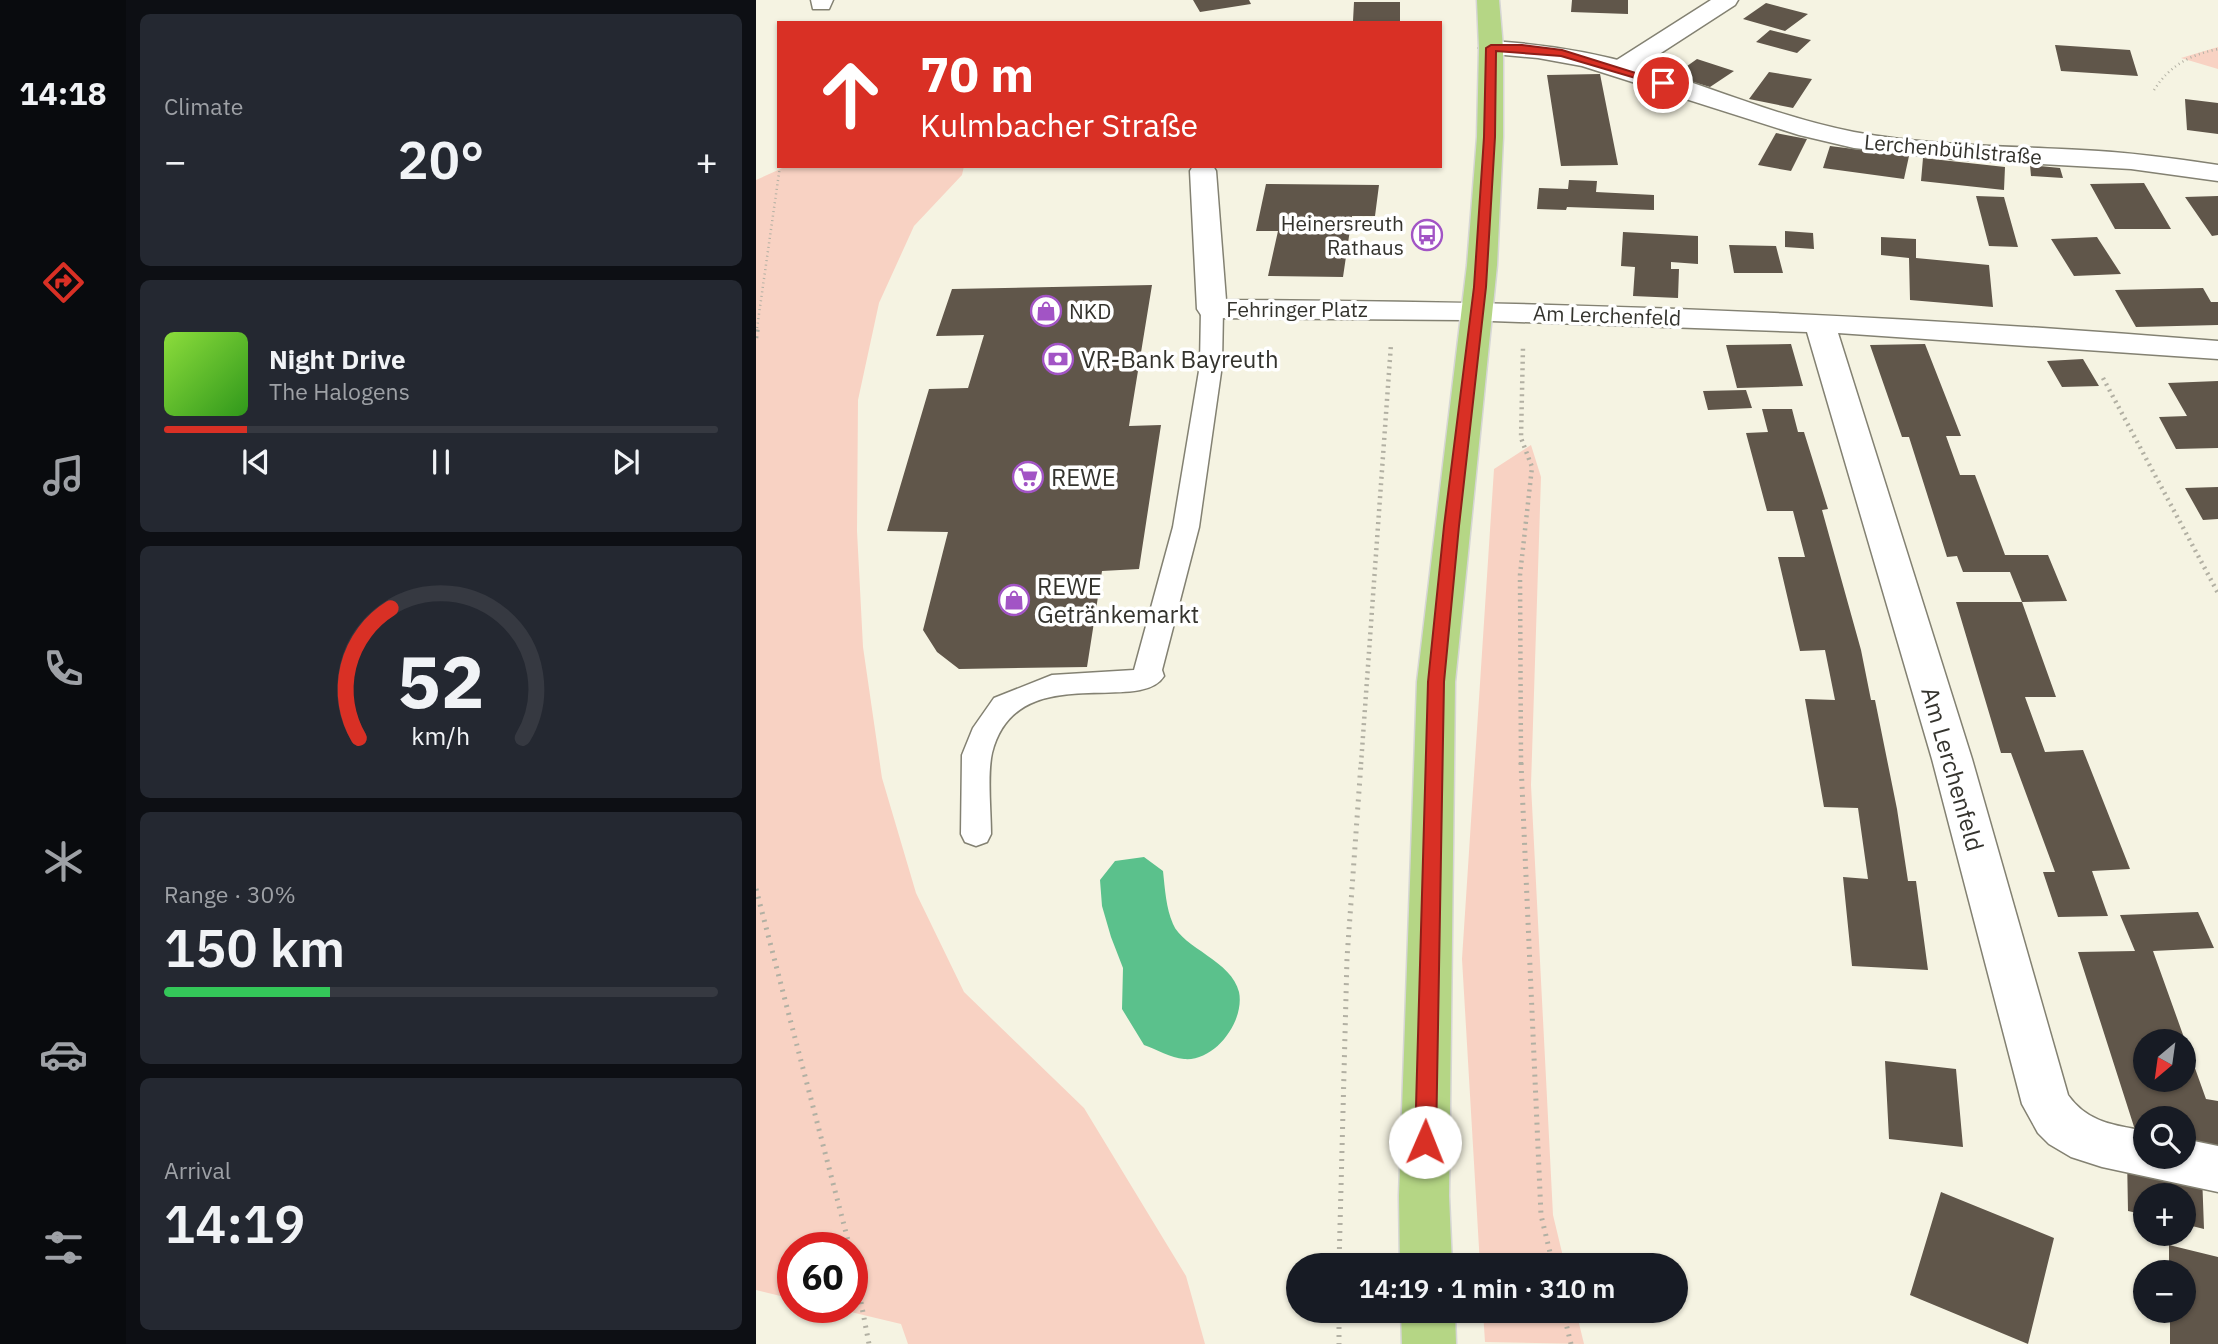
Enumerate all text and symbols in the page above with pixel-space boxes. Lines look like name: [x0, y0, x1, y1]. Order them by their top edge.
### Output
text: 70 m: [920, 42, 1034, 105]
icon: ahead: [805, 49, 896, 140]
pin: [1633, 53, 1693, 113]
icon: arrive: [1644, 64, 1682, 102]
text: 14:18: [19, 72, 107, 114]
text: Climate: [164, 91, 243, 121]
text: Kulmbacher Straße: [920, 104, 1198, 146]
text: 20°: [398, 126, 484, 193]
street label: Lerchenbühlstraße: [1863, 127, 2043, 171]
text: −: [164, 136, 187, 185]
text: +: [695, 136, 718, 185]
place label: Heinersreuth Rathaus: [1281, 209, 1404, 261]
bus stop icon: Heinersreuth Rathaus: [1410, 218, 1444, 252]
icon: directions: [39, 258, 88, 307]
shop icon: NKD: [1029, 294, 1063, 328]
street label: Fehringer Platz: [1226, 295, 1368, 323]
place label: NKD: [1069, 297, 1111, 325]
street label: Am Lerchenfeld: [1532, 298, 1682, 332]
text: Night Drive: [269, 342, 406, 376]
bank icon: VR-Bank Bayreuth: [1041, 342, 1075, 376]
place label: VR-Bank Bayreuth: [1081, 343, 1279, 375]
text: The Halogens: [269, 376, 410, 406]
icon: previous: [237, 443, 275, 481]
icon: pause: [422, 443, 460, 481]
icon: next: [607, 443, 645, 481]
icon: music: [39, 451, 88, 500]
supermarket icon: REWE: [1011, 460, 1045, 494]
place label: REWE: [1051, 461, 1116, 493]
place label: REWE Getränkemarkt: [1037, 570, 1199, 630]
shop icon: REWE Getränkemarkt: [997, 583, 1031, 617]
text: 52: [397, 633, 485, 728]
icon: phone: [39, 644, 88, 693]
street label: Am Lerchenfeld: [1914, 683, 1992, 855]
text: km/h: [412, 719, 470, 752]
icon: climate: [39, 837, 88, 886]
text: Range · 30%: [164, 879, 296, 909]
text: 150 km: [164, 914, 345, 981]
north arrow: [2133, 1029, 2196, 1092]
map controls: [2133, 1029, 2196, 1323]
icon: car: [39, 1030, 88, 1079]
position arrow: [1388, 1105, 1462, 1179]
button: search: [2133, 1106, 2196, 1169]
text: Arrival: [164, 1155, 231, 1185]
button: +: [2133, 1183, 2196, 1246]
text: 14:19: [164, 1190, 305, 1257]
icon: filters: [39, 1223, 88, 1272]
speed limit sign: 60: [777, 1232, 868, 1323]
button: −: [2133, 1260, 2196, 1323]
text: 14:19 · 1 min · 310 m: [1359, 1271, 1615, 1305]

